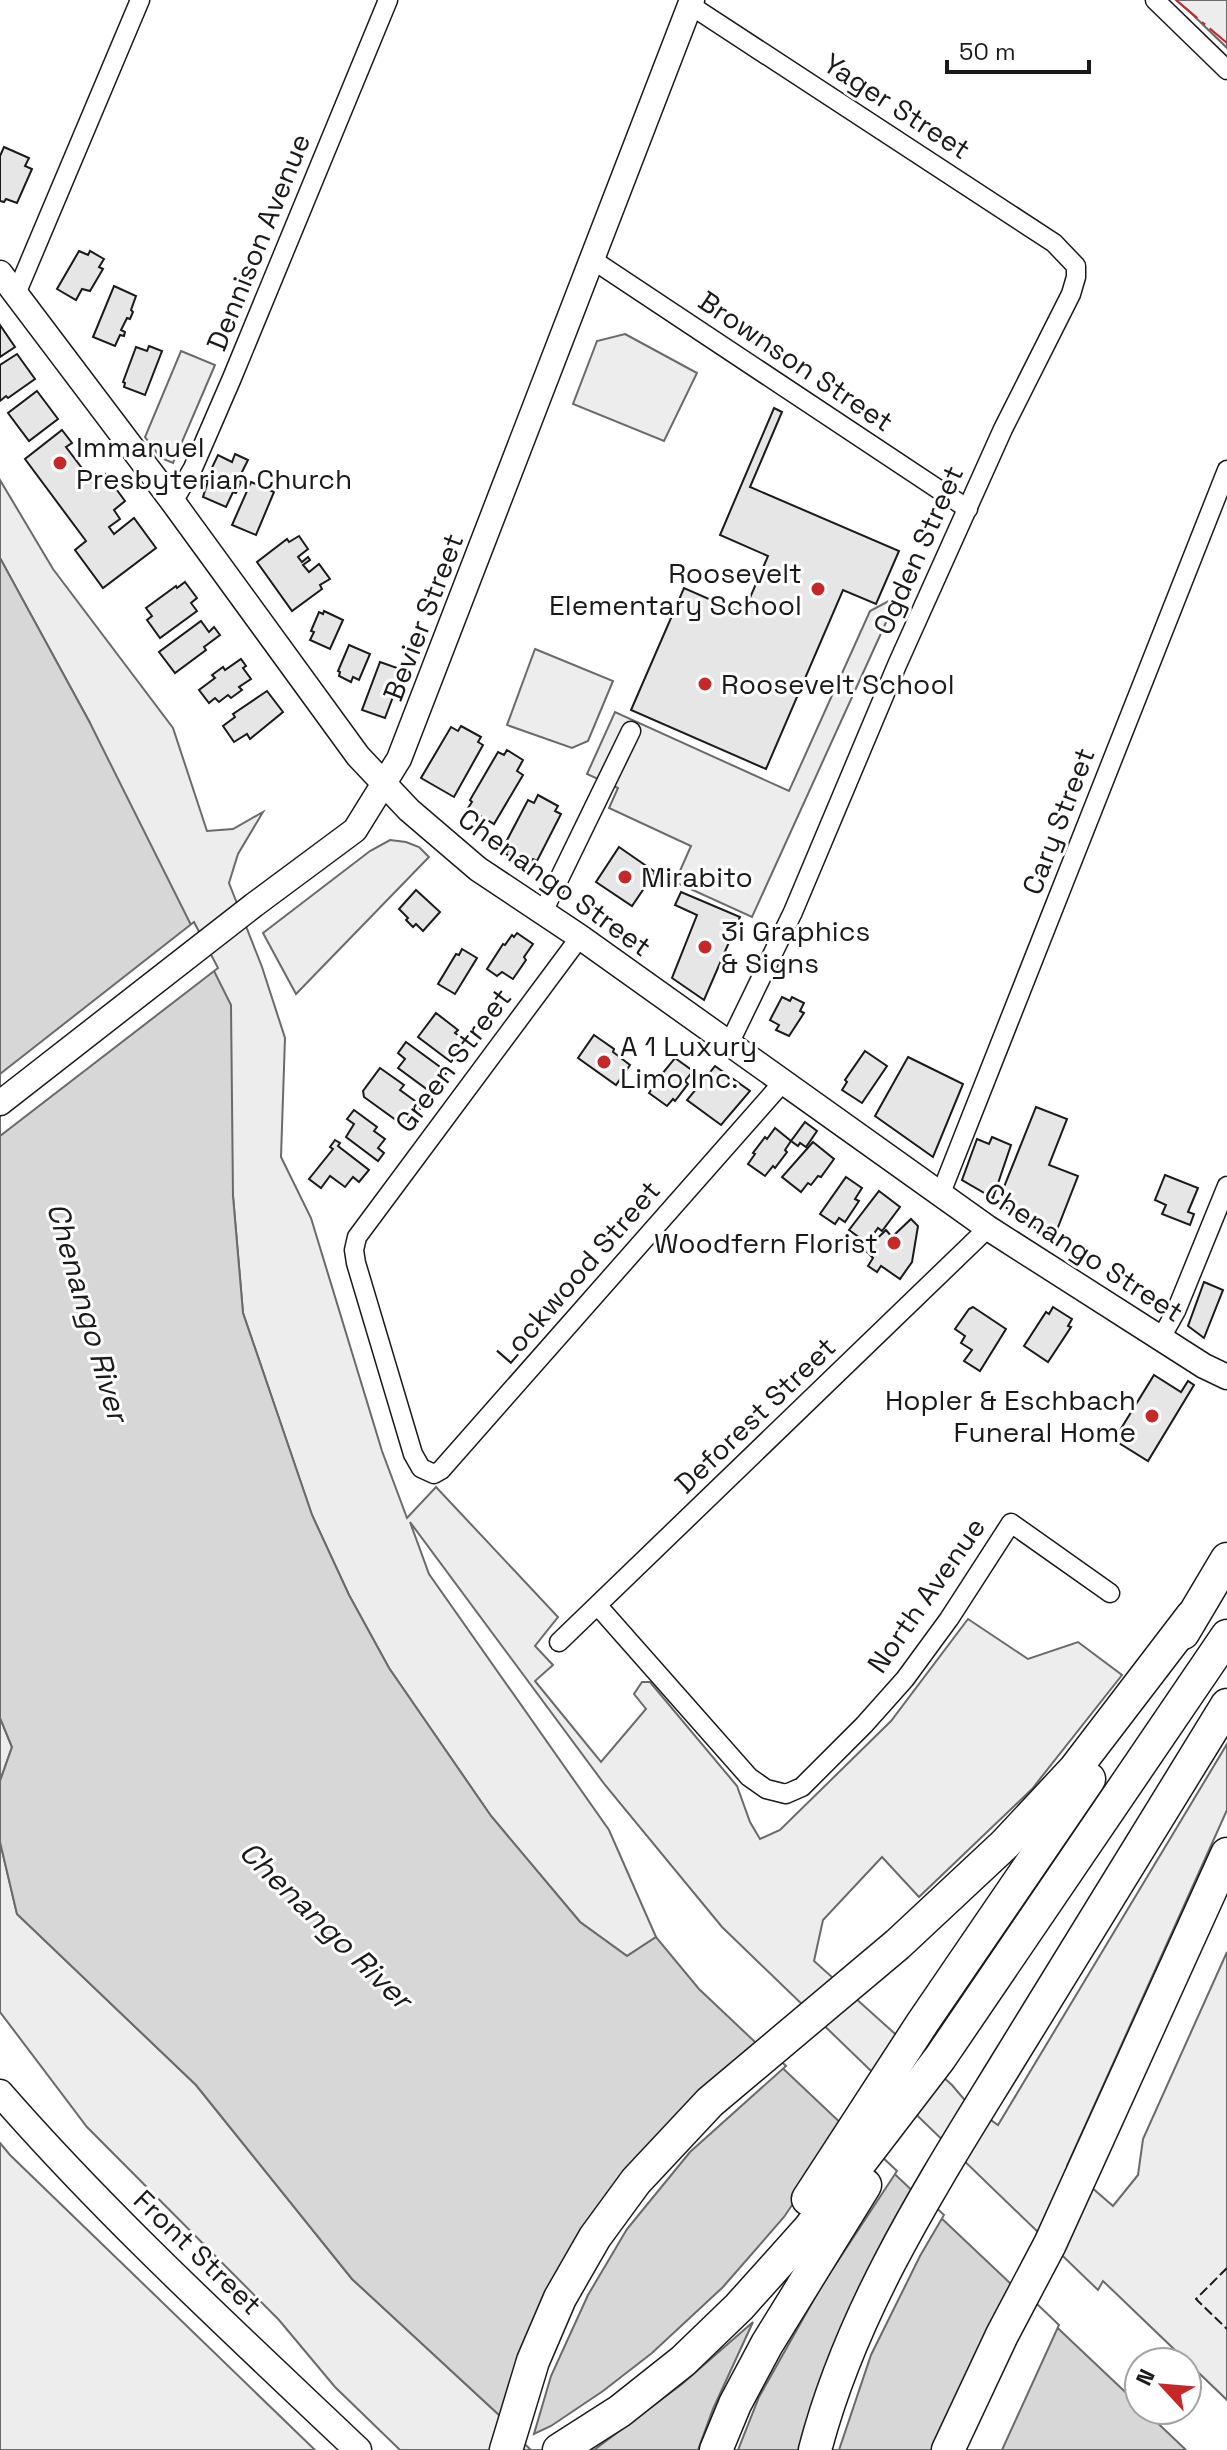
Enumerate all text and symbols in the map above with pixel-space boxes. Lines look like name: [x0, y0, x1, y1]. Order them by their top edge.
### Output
scale bar: [947, 24, 1089, 74]
text: 50 m: [959, 36, 1016, 67]
street label: Yager Street: [817, 45, 977, 167]
street label: Dennison Avenue: [198, 128, 318, 356]
street label: Brownson Street: [692, 283, 900, 439]
place label: Immanuel Presbyterian Church: [76, 429, 352, 497]
marker: Immanuel Presbyterian Church: [51, 454, 69, 472]
street label: Ogden Street: [865, 460, 971, 640]
street label: Bevier Street: [375, 528, 471, 706]
place label: Roosevelt Elementary School: [549, 555, 802, 623]
marker: Roosevelt Elementary School: [809, 580, 827, 598]
place label: Roosevelt School: [721, 666, 955, 702]
marker: Roosevelt School: [696, 675, 714, 693]
street label: Cary Street: [1014, 742, 1102, 900]
street label: Chenango Street: [451, 800, 659, 964]
place label: Mirabito: [641, 859, 753, 895]
marker: Mirabito: [616, 868, 634, 886]
place label: 3i Graphics & Signs: [721, 913, 870, 981]
marker: 3i Graphics & Signs: [696, 938, 714, 956]
street label: Green Street: [387, 981, 519, 1139]
place label: A 1 Luxury Limo Inc.: [620, 1028, 757, 1096]
marker: A 1 Luxury Limo Inc.: [595, 1053, 613, 1071]
street label: Lockwood Street: [488, 1173, 668, 1371]
street label: Chenango Street: [978, 1174, 1190, 1330]
water label: Chenango River: [38, 1198, 139, 1429]
place label: Woodfern Florist: [654, 1225, 878, 1261]
marker: Woodfern Florist: [885, 1234, 903, 1252]
street label: Deforest Street: [667, 1329, 843, 1501]
place label: Hopler & Eschbach Funeral Home: [885, 1382, 1136, 1450]
marker: Hopler & Eschbach Funeral Home: [1143, 1407, 1161, 1425]
street label: North Avenue: [859, 1510, 993, 1680]
water label: Chenango River: [231, 1833, 423, 2019]
street label: Front Street: [126, 2182, 270, 2322]
north arrow: [1123, 2346, 1203, 2426]
text: N: [1129, 2364, 1161, 2390]

